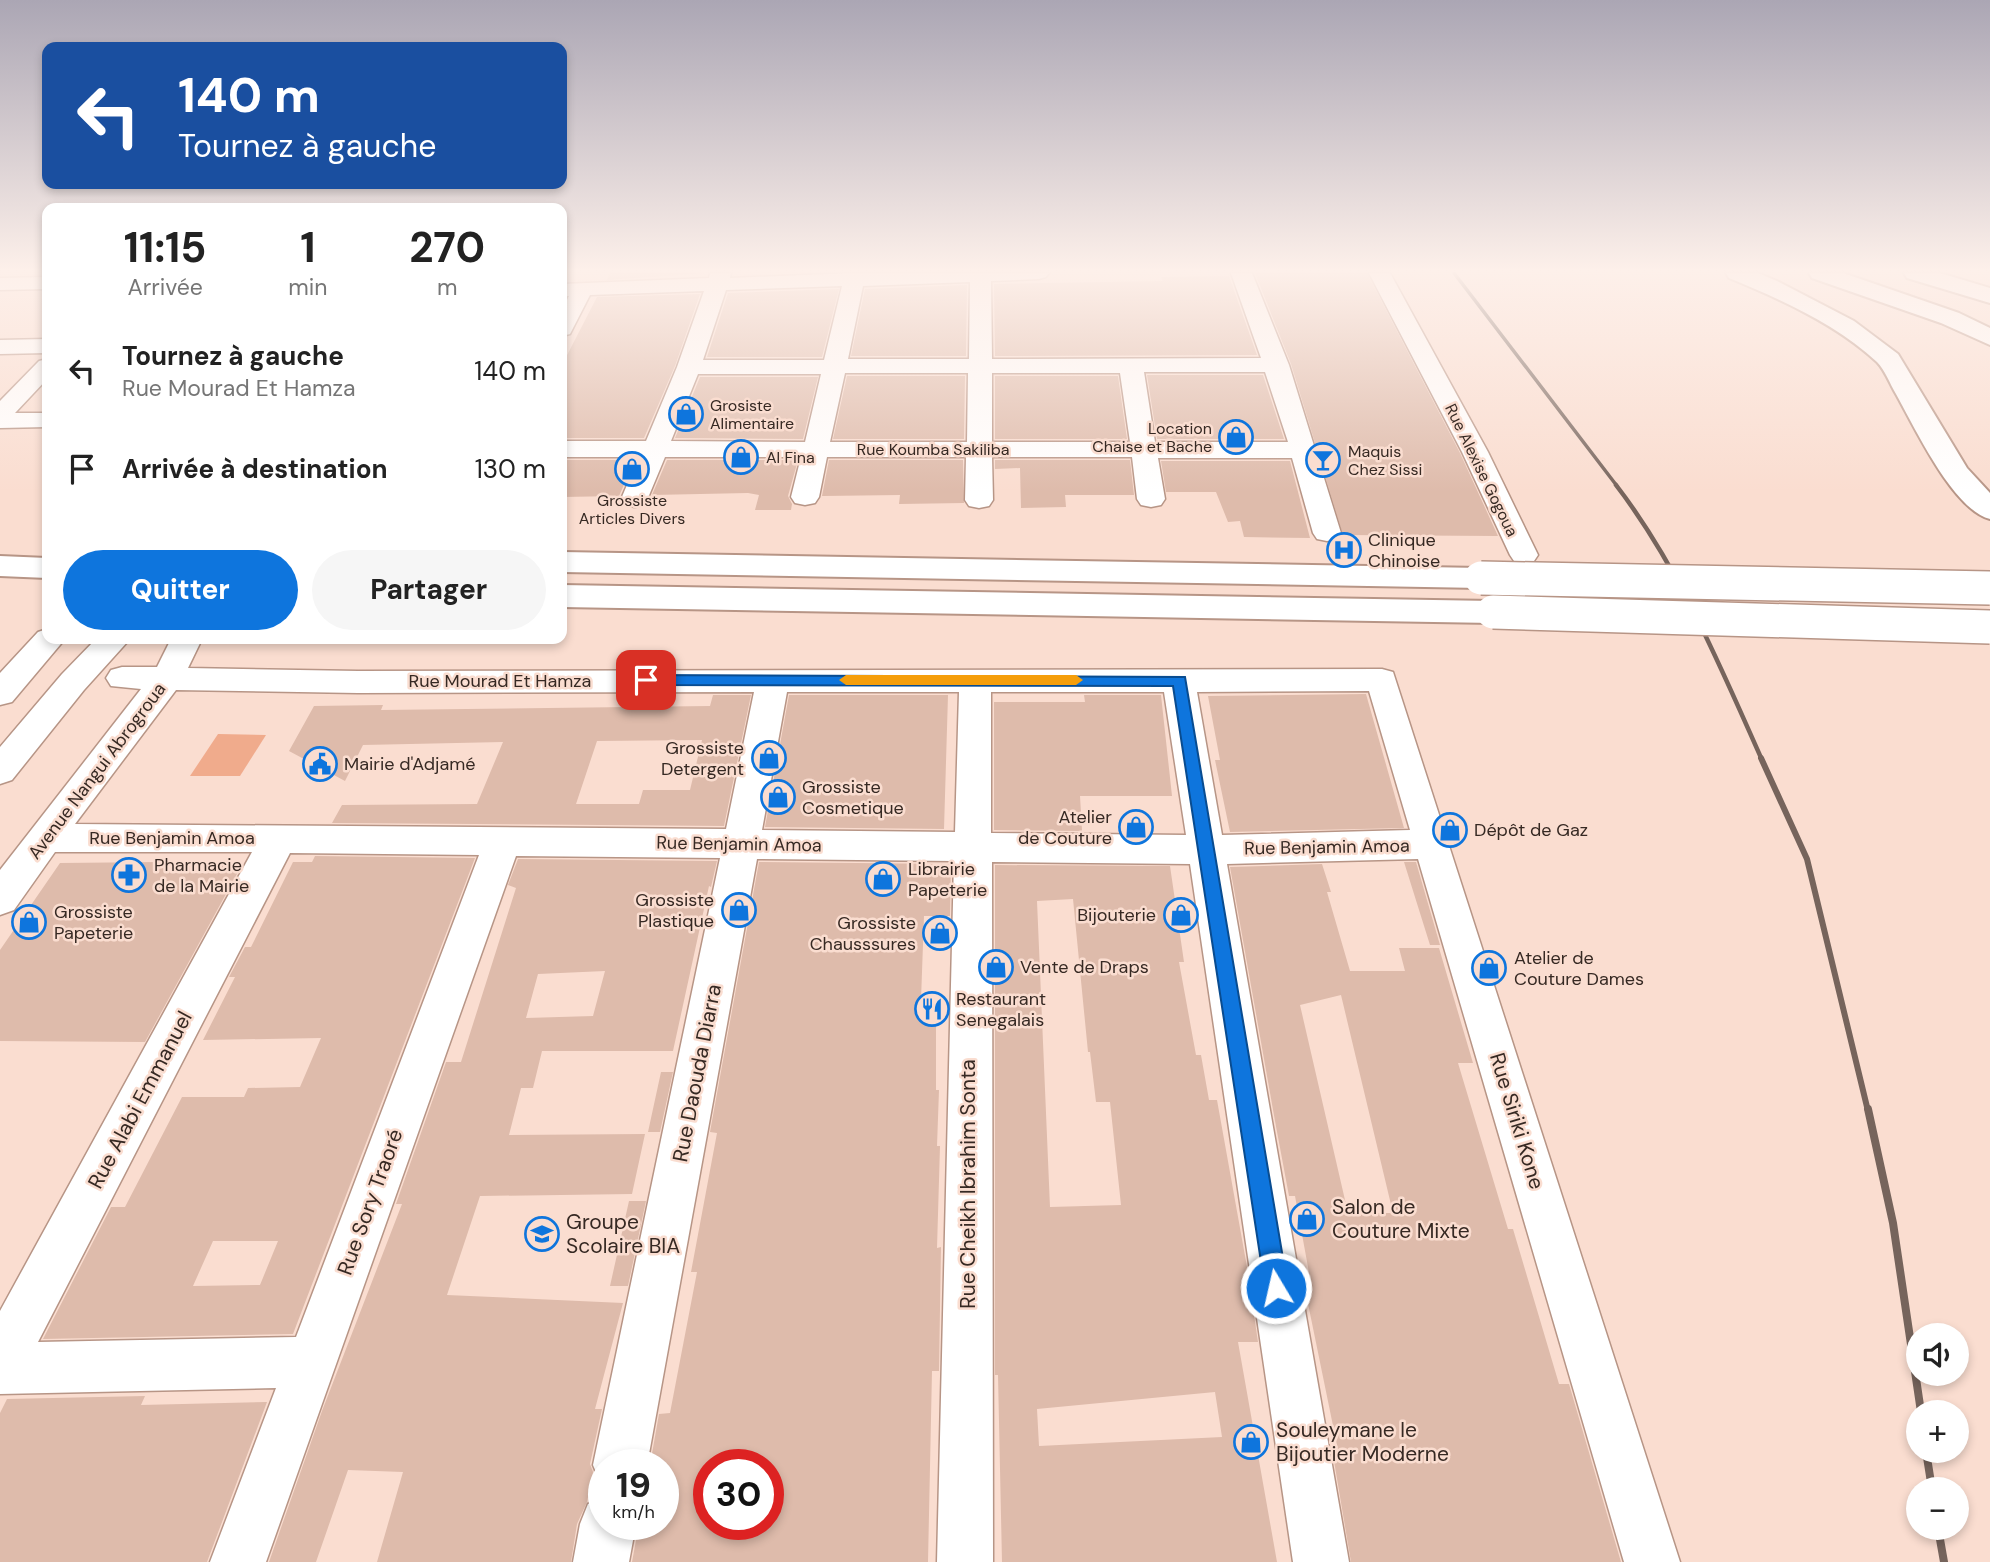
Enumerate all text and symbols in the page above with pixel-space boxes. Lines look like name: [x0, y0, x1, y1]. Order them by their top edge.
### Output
text: 140 m: [178, 63, 320, 127]
icon: left: [63, 70, 154, 161]
text: Tournez à gauche: [178, 125, 436, 167]
text: 11:15: [124, 220, 206, 275]
text: 1: [300, 220, 316, 275]
text: 270: [409, 220, 485, 275]
text: Arrivée: [127, 272, 203, 302]
text: min: [288, 272, 328, 302]
text: m: [437, 272, 457, 302]
text: Tournez à gauche: [122, 339, 344, 373]
icon: left: [63, 352, 101, 390]
text: 140 m: [474, 354, 546, 388]
text: Rue Mourad Et Hamza: [122, 373, 356, 403]
shop icon: Grosiste Alimentaire: [667, 395, 705, 433]
place label: Grosiste Alimentaire: [710, 395, 794, 434]
street label: Rue Alexise Gogoua: [1440, 400, 1523, 540]
place label: Location Chaise et Bache: [1092, 418, 1212, 457]
shop icon: Location Chaise et Bache: [1217, 418, 1255, 456]
shop icon: Al Fina: [722, 438, 760, 476]
street label: Rue Koumba Sakiliba: [857, 439, 1009, 460]
bar icon: Maquis Chez Sissi: [1304, 441, 1342, 479]
place label: Maquis Chez Sissi: [1348, 441, 1422, 480]
place label: Al Fina: [766, 447, 815, 468]
icon: arrive: [63, 450, 101, 488]
shop icon: Grossiste Articles Divers: [613, 450, 651, 488]
text: Arrivée à destination: [122, 452, 388, 486]
text: 130 m: [475, 452, 546, 486]
place label: Grossiste Articles Divers: [579, 490, 685, 529]
place label: Clinique Chinoise: [1368, 528, 1440, 573]
hospital icon: Clinique Chinoise: [1325, 531, 1363, 569]
button: Quitter: [63, 550, 298, 630]
button: Partager: [312, 550, 546, 630]
pin: [616, 650, 676, 710]
icon: arrive: [627, 661, 665, 699]
street label: Rue Mourad Et Hamza: [409, 669, 591, 693]
street label: Avenue Nangui Abrogroua: [23, 678, 171, 864]
place label: Grossiste Detergent: [661, 736, 744, 781]
shop icon: Grossiste Detergent: [750, 739, 788, 777]
public building icon: Mairie d'Adjamé: [301, 745, 339, 783]
place label: Mairie d'Adjamé: [344, 752, 475, 776]
place label: Grossiste Cosmetique: [802, 775, 904, 820]
shop icon: Grossiste Cosmetique: [759, 778, 797, 816]
place label: Atelier de Couture: [1018, 805, 1112, 850]
shop icon: Atelier de Couture: [1117, 808, 1155, 846]
shop icon: Dépôt de Gaz: [1431, 811, 1469, 849]
place label: Dépôt de Gaz: [1474, 818, 1588, 842]
street label: Rue Benjamin Amoa: [89, 826, 255, 850]
street label: Rue Benjamin Amoa: [656, 831, 822, 857]
street label: Rue Benjamin Amoa: [1244, 834, 1410, 860]
place label: Pharmacie de la Mairie: [154, 853, 249, 898]
pharmacy icon: Pharmacie de la Mairie: [110, 856, 148, 894]
place label: Librairie Papeterie: [908, 857, 987, 902]
shop icon: Librairie Papeterie: [864, 860, 902, 898]
place label: Grossiste Plastique: [635, 888, 714, 933]
shop icon: Grossiste Plastique: [720, 891, 758, 929]
shop icon: Bijouterie: [1162, 896, 1200, 934]
place label: Grossiste Papeterie: [54, 900, 133, 945]
shop icon: Grossiste Papeterie: [10, 903, 48, 941]
place label: Bijouterie: [1077, 903, 1156, 927]
place label: Grossiste Chausssures: [810, 911, 916, 956]
shop icon: Grossiste Chausssures: [921, 914, 959, 952]
place label: Atelier de Couture Dames: [1514, 946, 1644, 991]
shop icon: Vente de Draps: [977, 948, 1015, 986]
shop icon: Atelier de Couture Dames: [1470, 949, 1508, 987]
place label: Vente de Draps: [1020, 955, 1149, 979]
street label: Rue Daouda Diarra: [666, 982, 728, 1164]
place label: Restaurant Senegalais: [956, 987, 1046, 1032]
restaurant icon: Restaurant Senegalais: [913, 990, 951, 1028]
street label: Rue Alabi Emmanuel: [81, 1006, 199, 1194]
street label: Rue Siriki Kone: [1483, 1049, 1551, 1193]
street label: Rue Cheikh Ibrahim Sonta: [954, 1059, 982, 1309]
street label: Rue Sory Traoré: [331, 1125, 409, 1279]
place label: Salon de Couture Mixte: [1332, 1193, 1470, 1245]
shop icon: Salon de Couture Mixte: [1288, 1200, 1326, 1238]
place label: Groupe Scolaire BIA: [566, 1208, 680, 1260]
school or university icon: Groupe Scolaire BIA: [523, 1215, 561, 1253]
position arrow: [1239, 1251, 1313, 1325]
map controls: [1906, 1323, 1969, 1540]
button: sound: [1906, 1323, 1969, 1386]
button: +: [1906, 1400, 1969, 1463]
place label: Souleymane le Bijoutier Moderne: [1276, 1416, 1449, 1468]
shop icon: Souleymane le Bijoutier Moderne: [1232, 1423, 1270, 1461]
speed limit sign: 30: [693, 1449, 784, 1540]
text: 19: [616, 1462, 651, 1508]
button: −: [1906, 1477, 1969, 1540]
text: km/h: [612, 1500, 655, 1524]

